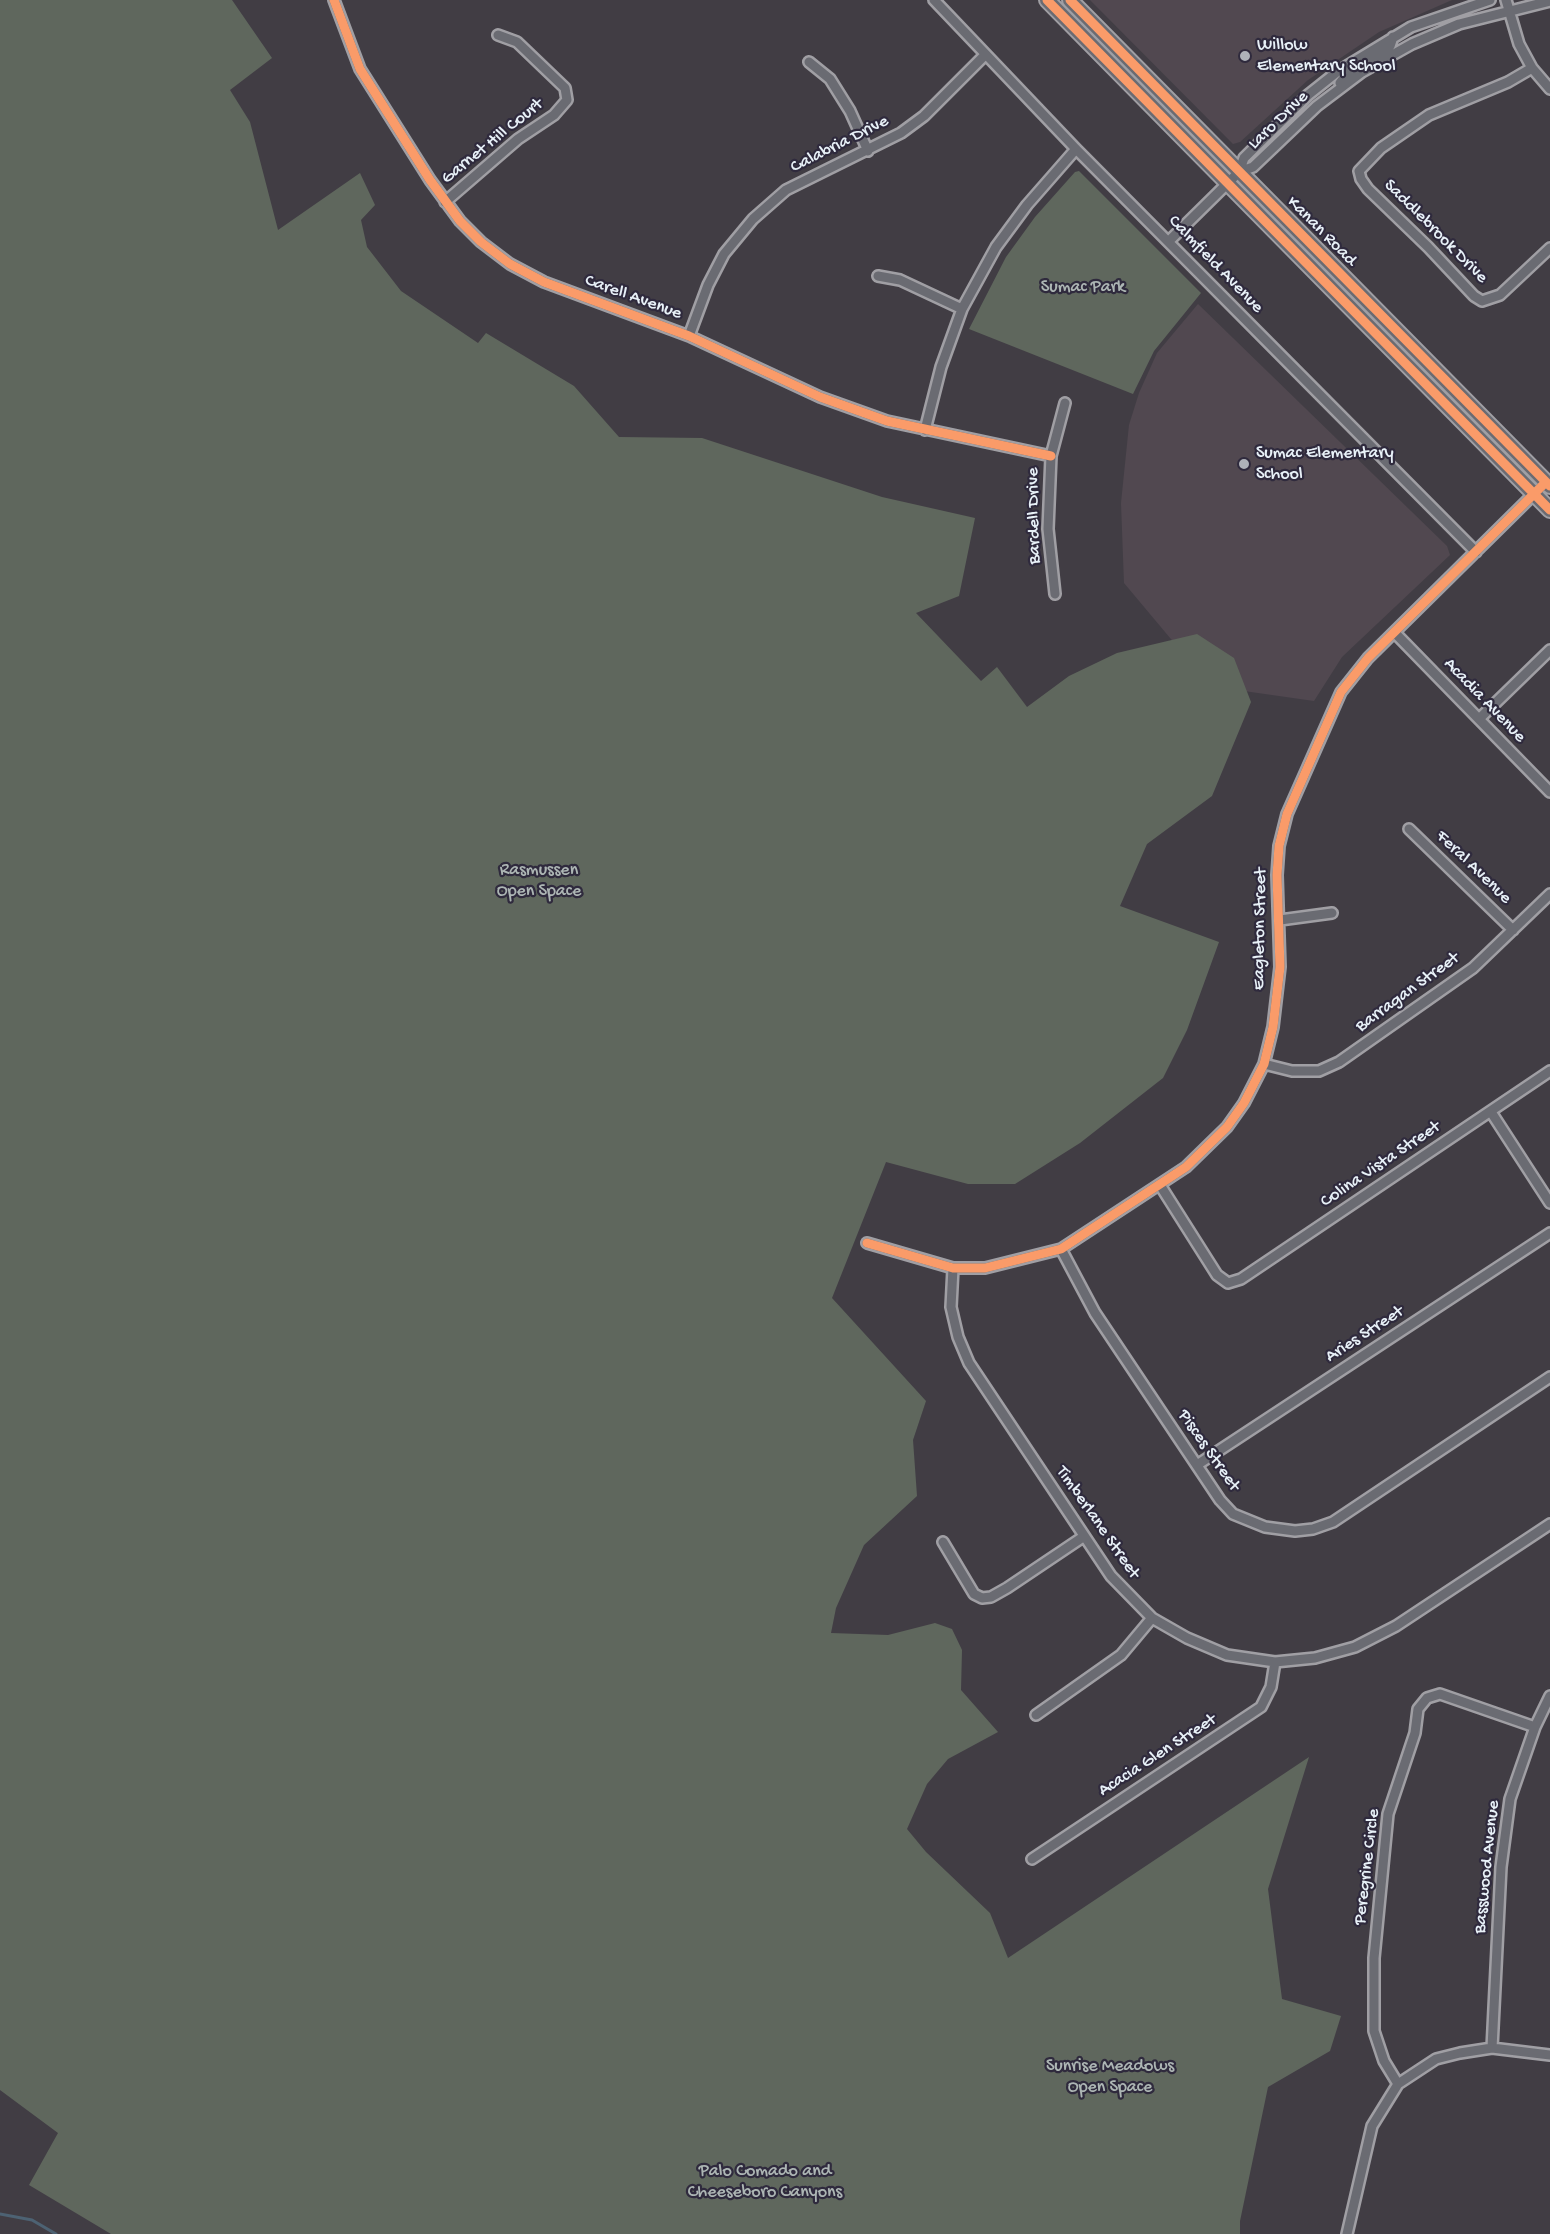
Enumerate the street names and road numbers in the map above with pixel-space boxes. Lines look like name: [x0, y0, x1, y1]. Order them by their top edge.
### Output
street label: Laro Drive: [1244, 87, 1314, 155]
street label: Garnet Hill Court: [438, 94, 548, 190]
street label: Calabria Drive: [787, 111, 893, 179]
street label: Saddlebrook Drive: [1378, 175, 1492, 289]
street label: Kanan Road: [1281, 192, 1361, 272]
street label: Calmfield Avenue: [1163, 211, 1267, 319]
street label: Carell Avenue: [582, 270, 684, 326]
street label: Bardell Drive: [1023, 467, 1047, 565]
street label: Acadia Avenue: [1438, 654, 1530, 748]
street label: Feral Avenue: [1431, 826, 1515, 910]
street label: Eagleton Street: [1249, 868, 1273, 990]
street label: Barragan Street: [1352, 948, 1464, 1038]
street label: Colina Vista Street: [1317, 1117, 1445, 1213]
street label: Aries Street: [1322, 1302, 1408, 1368]
street label: Pisces Street: [1172, 1406, 1244, 1496]
street label: Timberlane Street: [1050, 1462, 1144, 1584]
street label: Acacia Glen Street: [1095, 1710, 1221, 1802]
street label: Basswood Avenue: [1470, 1799, 1506, 1935]
street label: Peregrine Circle: [1350, 1808, 1386, 1926]

